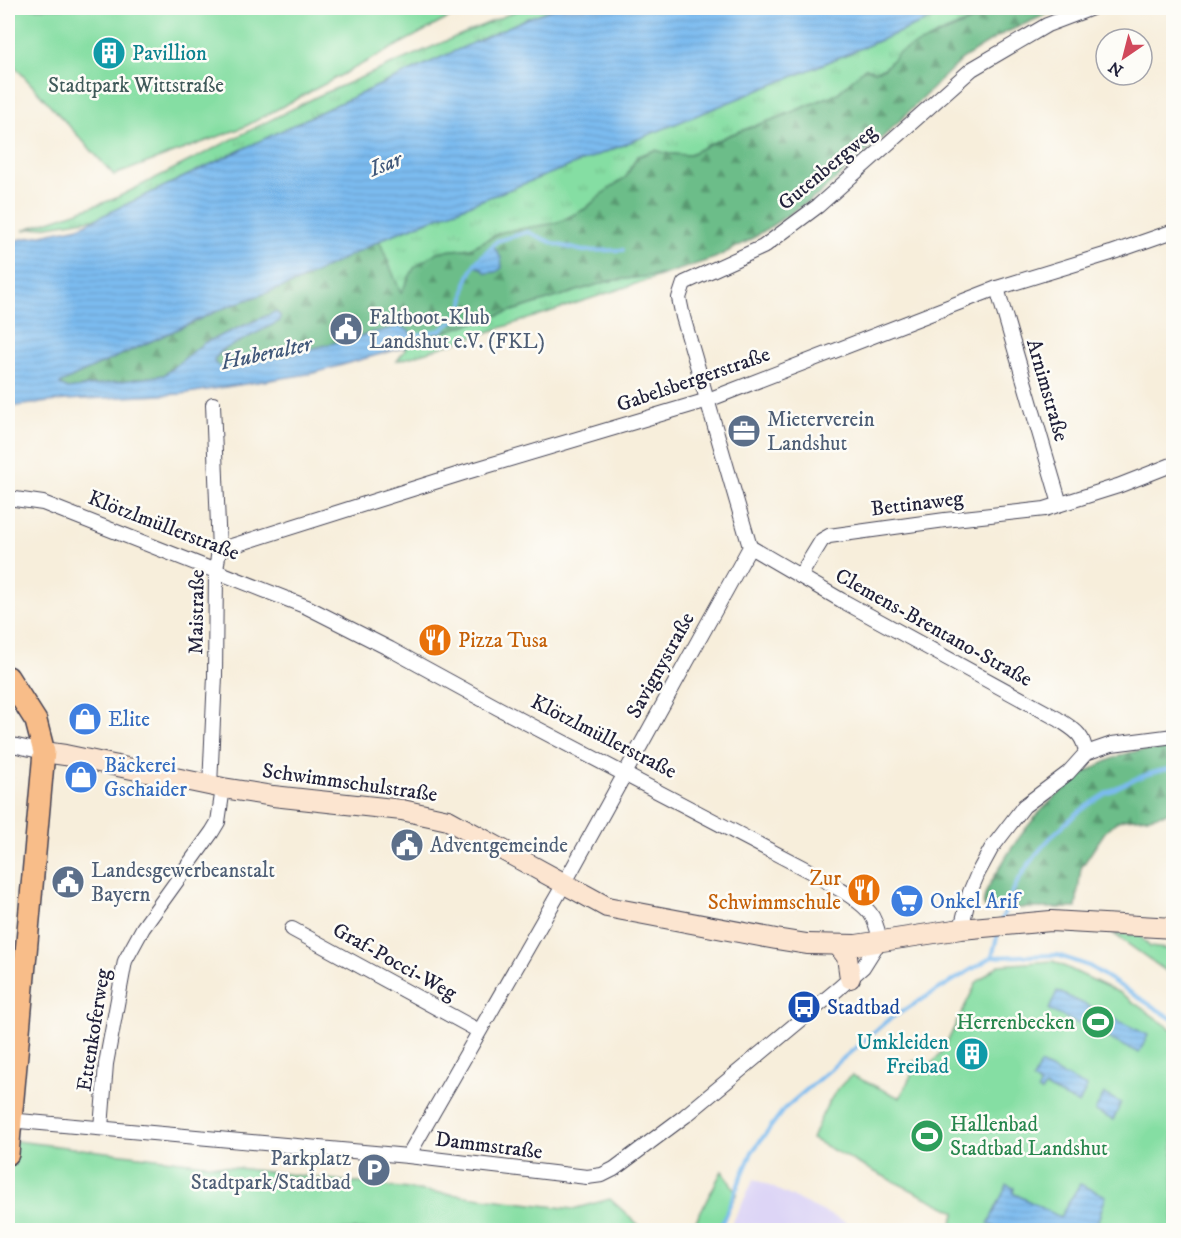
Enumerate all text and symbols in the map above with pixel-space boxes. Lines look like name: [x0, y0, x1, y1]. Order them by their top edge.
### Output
north arrow: [1094, 27, 1154, 87]
building icon: Pavillion: [91, 35, 127, 71]
place label: Pavillion: [132, 41, 207, 67]
text: N: [1105, 57, 1127, 80]
park label: Stadtpark Wittstraße: [48, 73, 224, 99]
street label: Gutenbergweg: [773, 119, 883, 216]
water label: Isar: [363, 145, 408, 184]
place label: Faltboot-Klub Landshut e.V. (FKL): [369, 305, 545, 355]
public building icon: Faltboot-Klub Landshut e.V. (FKL): [328, 311, 364, 347]
water label: Huberalter: [217, 330, 316, 376]
street label: Arnimstraße: [1020, 336, 1074, 445]
street label: Gabelsbergerstraße: [613, 341, 774, 418]
place label: Mieterverein Landshut: [767, 407, 875, 457]
office icon: Mieterverein Landshut: [726, 413, 762, 449]
street label: Klötzlmüllerstraße: [84, 485, 243, 567]
street label: Bettinaweg: [869, 485, 966, 523]
street label: Clemens-Brentano-Straße: [830, 563, 1037, 693]
street label: Maistraße: [183, 569, 211, 655]
street label: Savignystraße: [621, 608, 701, 723]
restaurant icon: Pizza Tusa: [417, 622, 453, 658]
place label: Pizza Tusa: [458, 628, 548, 654]
street label: Klötzlmüllerstraße: [526, 689, 681, 785]
shop icon: Elite: [67, 701, 103, 737]
place label: Elite: [108, 707, 150, 733]
place label: Bäckerei Gschaider: [104, 753, 187, 803]
street label: Schwimmschulstraße: [261, 758, 439, 808]
shop icon: Bäckerei Gschaider: [63, 759, 99, 795]
public building icon: Adventgemeinde: [389, 827, 425, 863]
place label: Adventgemeinde: [430, 833, 568, 859]
place label: Landesgewerbeanstalt Bayern: [91, 858, 275, 908]
public building icon: Landesgewerbeanstalt Bayern: [50, 864, 86, 900]
place label: Zur Schwimmschule: [708, 866, 841, 916]
restaurant icon: Zur Schwimmschule: [846, 872, 882, 908]
supermarket icon: Onkel Arif: [889, 883, 925, 919]
place label: Onkel Arif: [930, 889, 1022, 915]
street label: Graf-Pocci-Weg: [328, 917, 462, 1007]
street label: Ettenkoferweg: [71, 966, 117, 1093]
bus stop icon: Stadtbad: [786, 989, 822, 1025]
place label: Stadtbad: [827, 995, 901, 1021]
sports icon: Herrenbecken: [1080, 1004, 1116, 1040]
place label: Herrenbecken: [956, 1010, 1075, 1036]
place label: Umkleiden Freibad: [857, 1030, 950, 1080]
building icon: Umkleiden Freibad: [954, 1036, 990, 1072]
place label: Hallenbad Stadtbad Landshut: [950, 1112, 1108, 1162]
sports icon: Hallenbad Stadtbad Landshut: [909, 1118, 945, 1154]
street label: Dammstraße: [434, 1127, 544, 1166]
place label: Parkplatz Stadtpark/Stadtbad: [191, 1146, 352, 1196]
parking icon: Parkplatz Stadtpark/Stadtbad: [356, 1152, 392, 1188]

